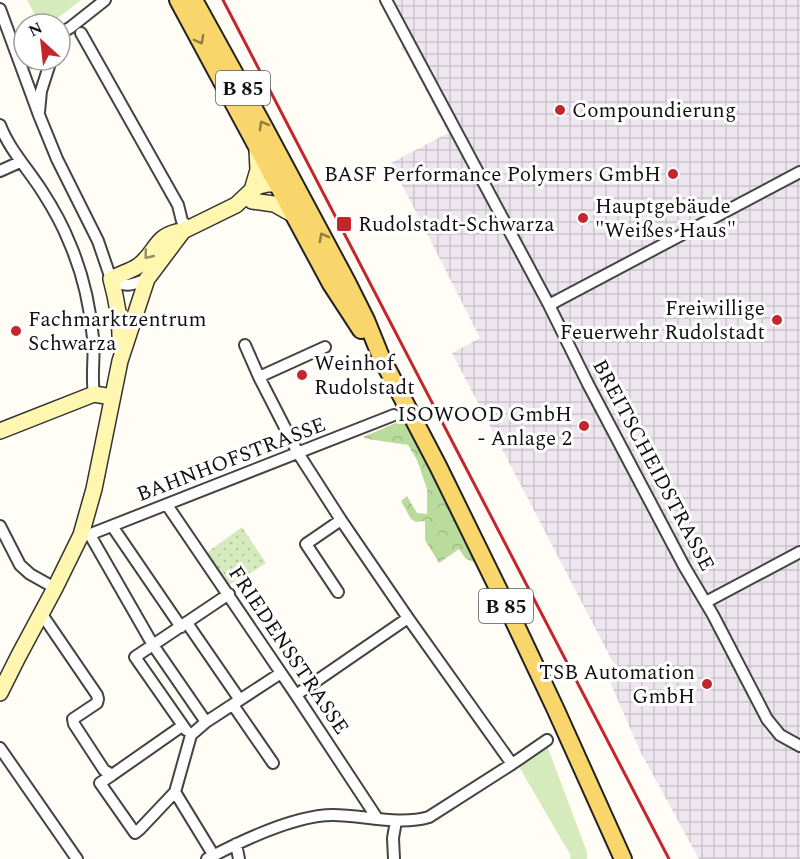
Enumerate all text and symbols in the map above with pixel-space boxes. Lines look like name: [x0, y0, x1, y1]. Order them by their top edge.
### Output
north arrow: [12, 12, 72, 72]
text: N: [24, 16, 47, 43]
one-way arrow: [193, 34, 204, 45]
road number: B 85: [216, 71, 270, 105]
place label: Compoundierung: [572, 95, 736, 127]
marker: Compoundierung: [553, 103, 567, 117]
one-way arrow: [259, 120, 270, 131]
place label: BASF Performance Polymers GmbH: [324, 159, 661, 191]
marker: BASF Performance Polymers GmbH: [666, 167, 680, 181]
place label: Hauptgebäude "Weißes Haus": [595, 191, 736, 247]
place label: Rudolstadt-Schwarza: [358, 209, 555, 241]
marker: Hauptgebäude "Weißes Haus": [576, 211, 590, 225]
marker: Rudolstadt-Schwarza: [335, 215, 353, 233]
one-way arrow: [319, 232, 330, 243]
one-way arrow: [144, 248, 155, 259]
place label: Freiwillige Feuerwehr Rudolstadt: [560, 293, 765, 349]
place label: Fachmarktzentrum Schwarza: [28, 304, 206, 360]
marker: Freiwillige Feuerwehr Rudolstadt: [770, 313, 784, 327]
marker: Fachmarktzentrum Schwarza: [9, 324, 23, 338]
place label: Weinhof Rudolstadt: [314, 348, 415, 404]
street label: BREITSCHEIDSTRASSE: [584, 354, 723, 577]
marker: Weinhof Rudolstadt: [295, 368, 309, 382]
place label: ISOWOOD GmbH - Anlage 2: [398, 399, 572, 455]
street label: BAHNHOFSTRASSE: [132, 409, 331, 511]
marker: ISOWOOD GmbH - Anlage 2: [577, 419, 591, 433]
street label: FRIEDENSSTRASSE: [220, 560, 357, 741]
road number: B 85: [479, 589, 533, 623]
place label: TSB Automation GmbH: [539, 657, 695, 713]
marker: TSB Automation GmbH: [700, 677, 714, 691]

